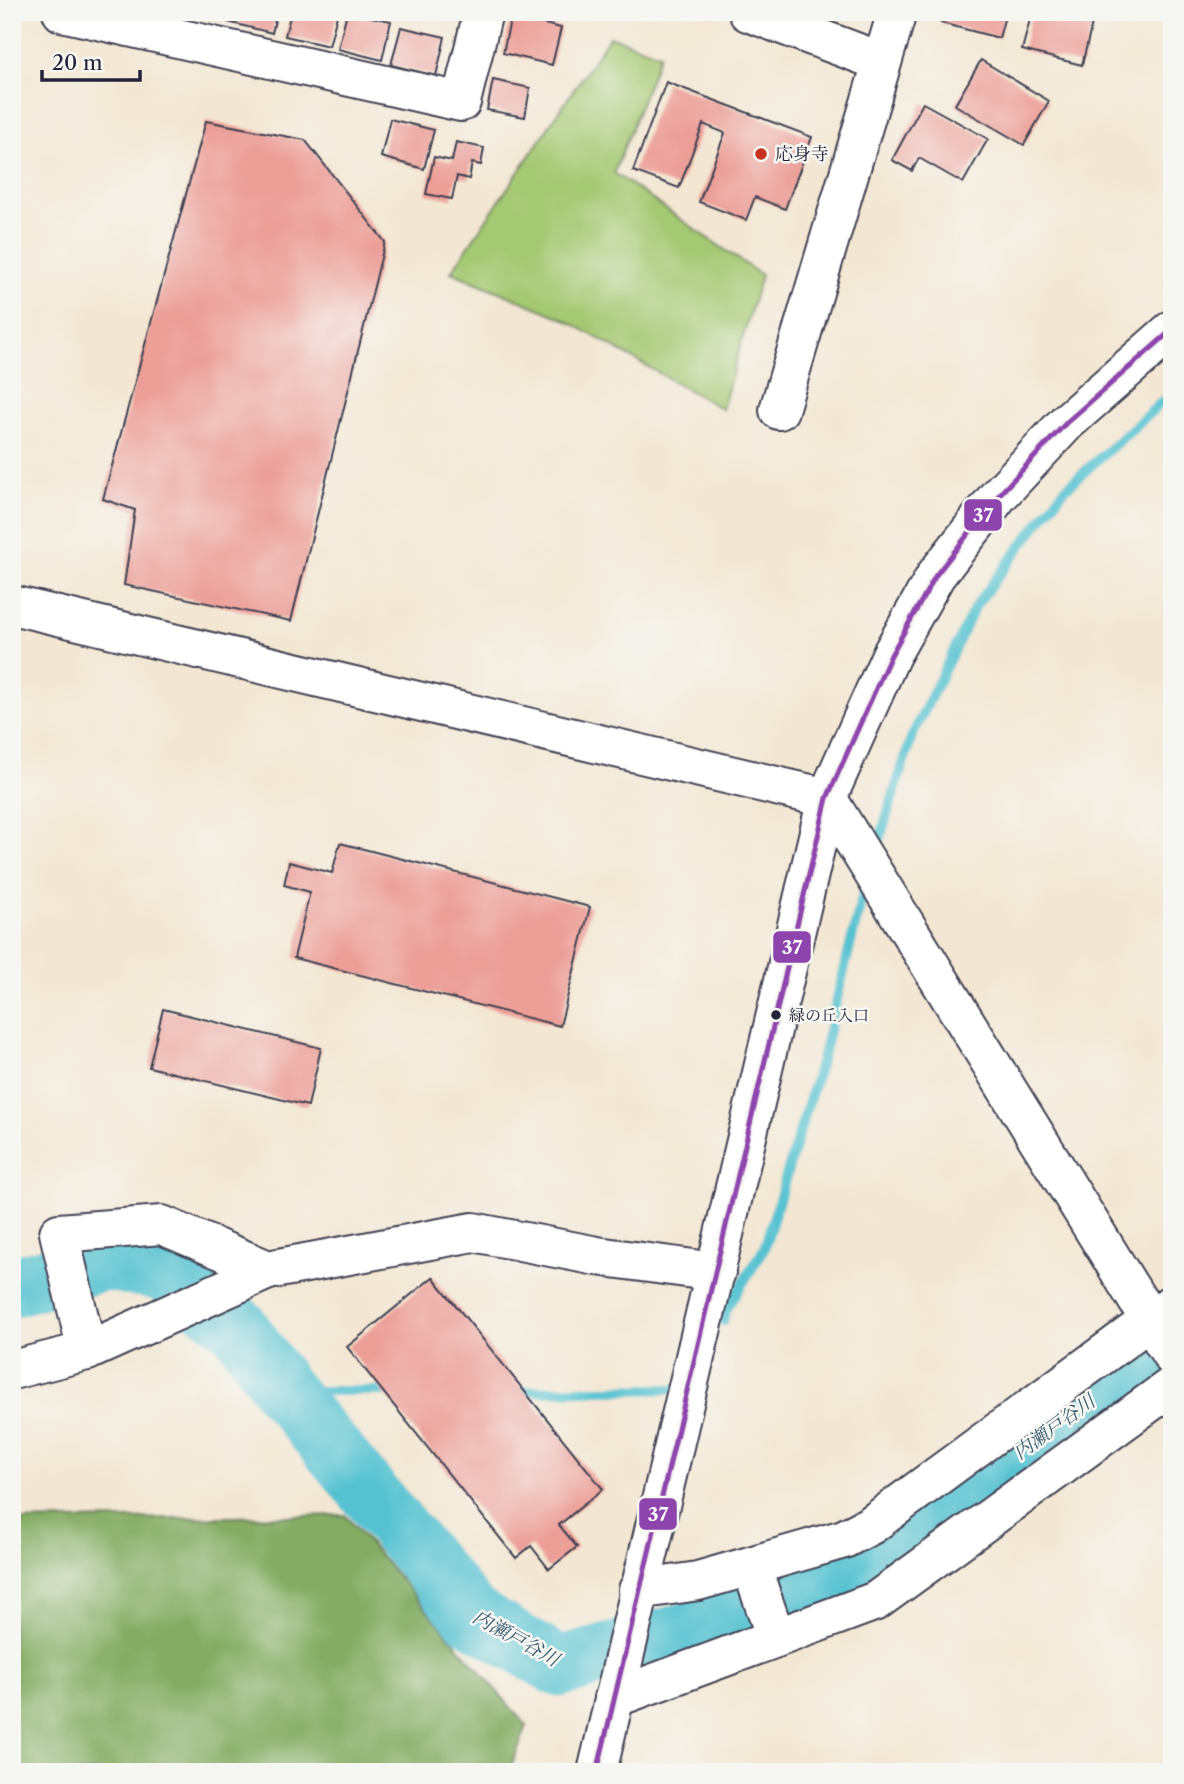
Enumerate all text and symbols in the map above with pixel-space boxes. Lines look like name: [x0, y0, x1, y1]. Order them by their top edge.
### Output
scale bar: [42, 38, 140, 82]
text: 20 m: [52, 50, 103, 75]
place label: 応身寺: [775, 143, 829, 165]
marker: 応身寺: [753, 146, 769, 162]
line badge: 37: [963, 498, 1003, 532]
text: 37: [973, 504, 993, 527]
line badge: 37: [772, 930, 812, 964]
text: 37: [782, 936, 802, 959]
place label: 緑の丘入口: [789, 1005, 869, 1025]
marker: 緑の丘入口: [769, 1008, 783, 1022]
water label: 内瀬戸谷川: [1009, 1389, 1101, 1464]
line badge: 37: [638, 1497, 678, 1531]
text: 37: [648, 1503, 668, 1526]
water label: 内瀬戸谷川: [469, 1605, 565, 1672]

